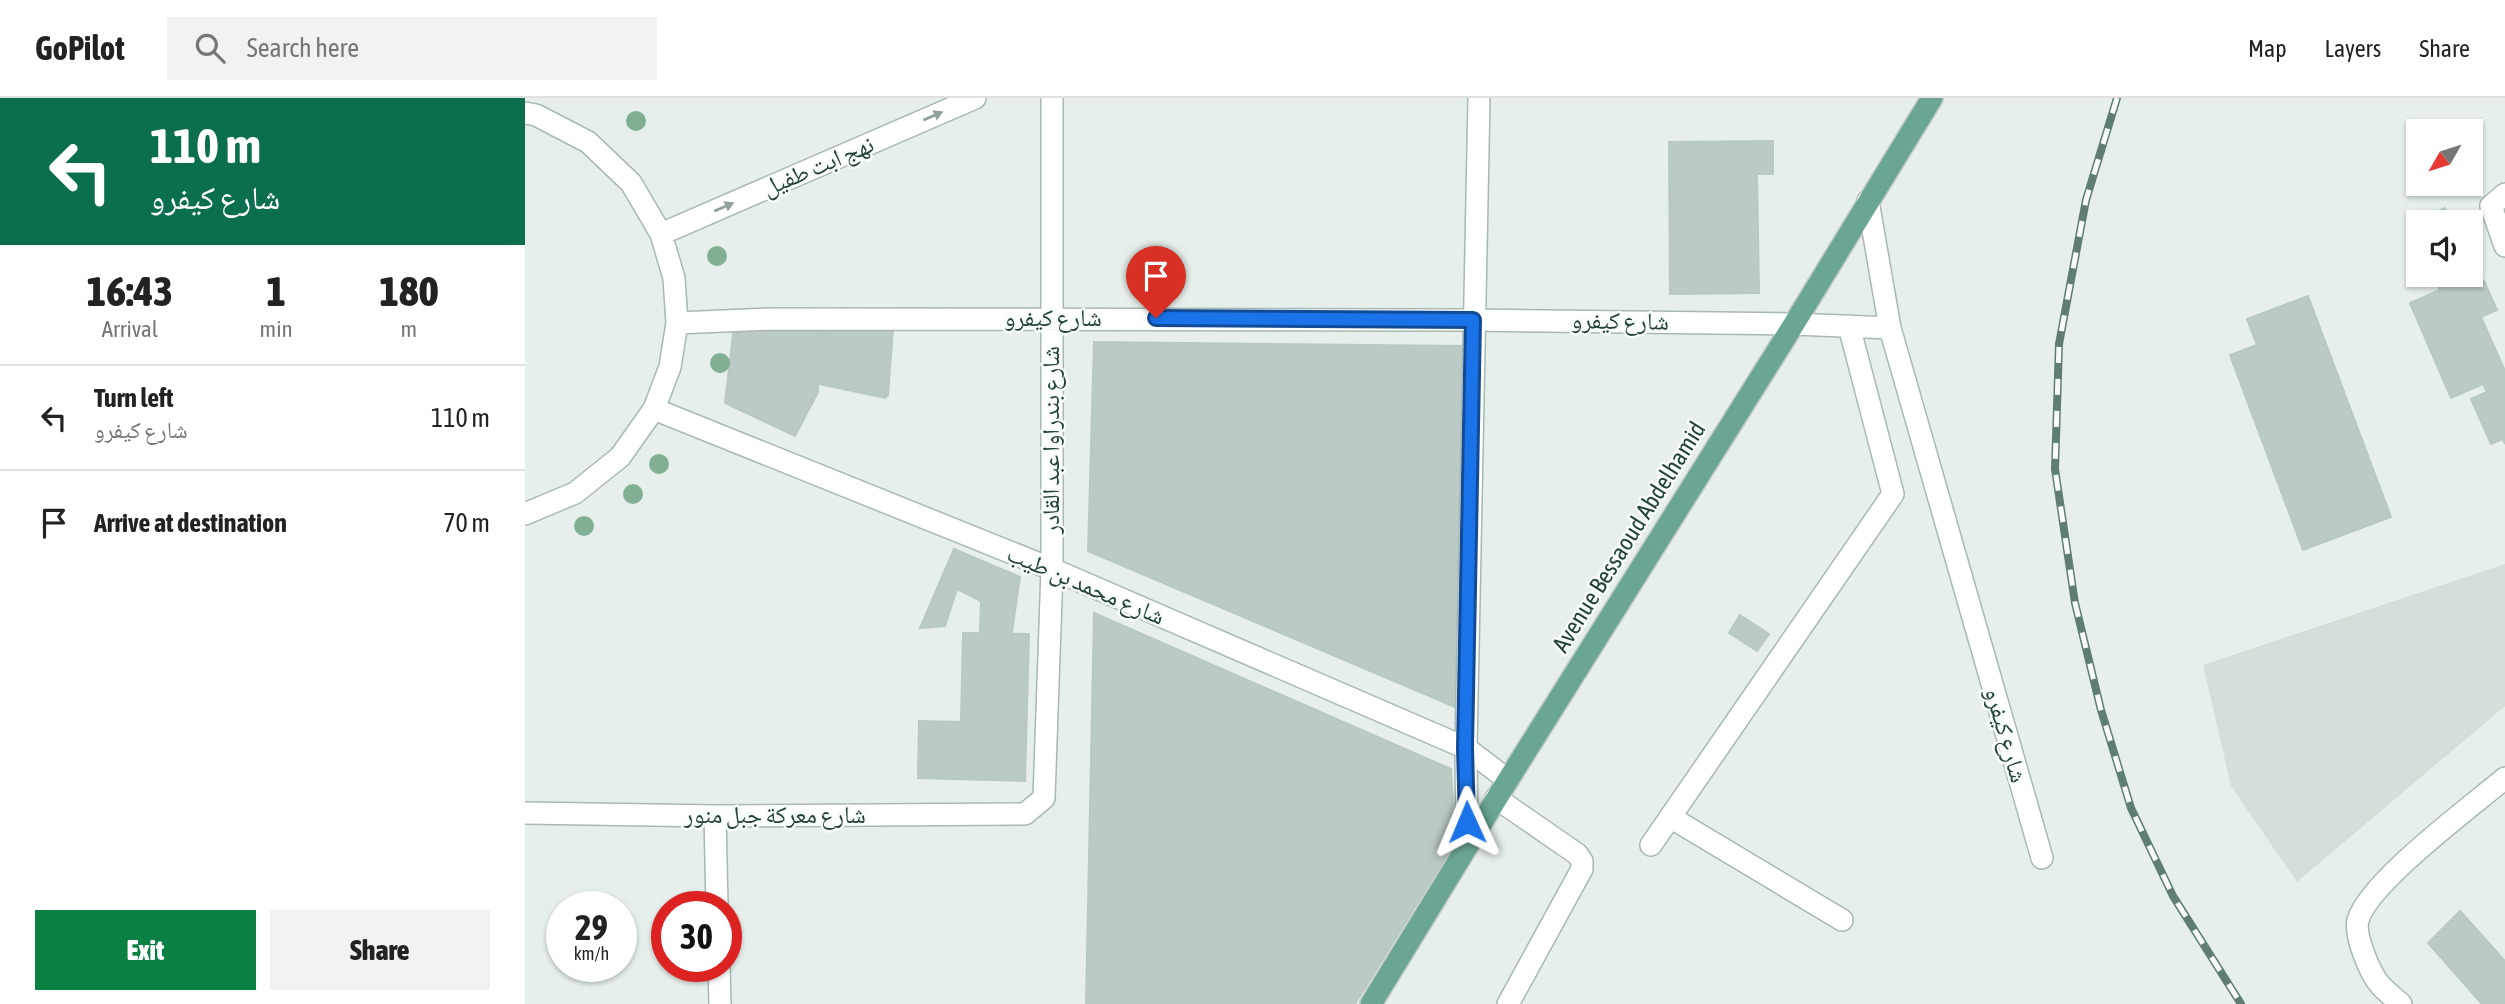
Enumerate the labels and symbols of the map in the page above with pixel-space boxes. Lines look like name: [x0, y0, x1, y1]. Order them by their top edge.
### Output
one-way arrow: [922, 110, 943, 121]
north arrow: [2406, 119, 2483, 196]
street label: نهج ابت طفيل: [758, 130, 878, 203]
one-way arrow: [714, 201, 734, 213]
pin: [1126, 246, 1186, 318]
street label: شارع كيفرو: [1004, 304, 1102, 333]
street label: شارع كيفرو: [1571, 306, 1669, 337]
street label: شارع بندراوا عبد القادر: [1037, 346, 1066, 535]
street label: Avenue Bessaoud Abdelhamid: [1547, 417, 1711, 657]
street label: شارع محمد بن طيب: [1003, 539, 1169, 632]
street label: شارع كيفرو: [1978, 684, 2033, 786]
position arrow: [1430, 785, 1504, 859]
street label: شارع معركة جبل منور: [683, 801, 866, 830]
speed limit sign: 30: [651, 891, 742, 982]

